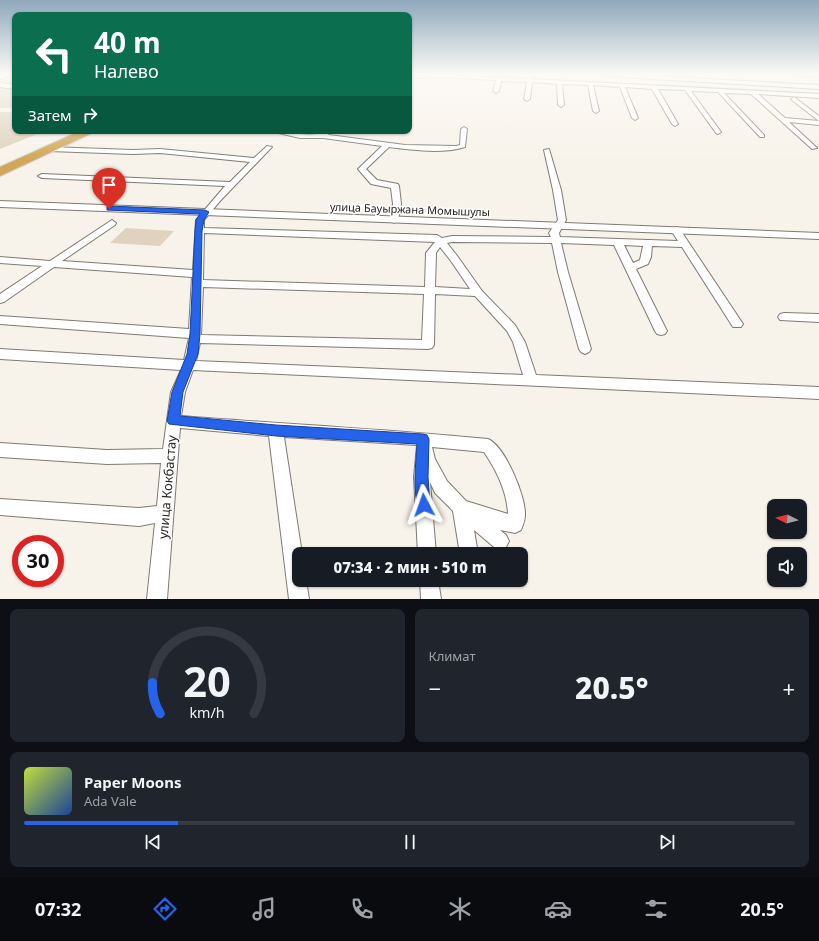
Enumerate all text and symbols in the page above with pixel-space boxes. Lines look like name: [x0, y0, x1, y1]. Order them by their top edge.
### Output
text: 40 m: [94, 23, 161, 61]
icon: left: [28, 28, 80, 80]
text: Налево: [94, 59, 159, 83]
icon: right: [79, 104, 101, 126]
text: Затем: [28, 105, 71, 125]
pin: [92, 168, 126, 209]
icon: arrive: [98, 174, 120, 196]
street label: улица Бауыржана Момышулы: [330, 199, 490, 219]
street label: улица Кокбастау: [154, 434, 181, 540]
position arrow: [403, 484, 445, 526]
north arrow: [767, 499, 807, 539]
map controls: [767, 499, 807, 587]
speed limit sign: 30: [12, 535, 64, 587]
button: sound: [767, 547, 807, 587]
text: 07:34 · 2 мин · 510 m: [333, 557, 487, 577]
text: Климат: [429, 647, 475, 665]
text: 20: [183, 652, 231, 708]
text: 20.5°: [575, 667, 648, 708]
text: −: [429, 673, 441, 703]
text: +: [782, 673, 795, 703]
text: km/h: [190, 702, 225, 721]
text: Paper Moons: [84, 772, 182, 792]
text: Ada Vale: [84, 792, 137, 810]
icon: previous: [142, 831, 164, 853]
icon: pause: [399, 831, 421, 853]
icon: next: [656, 831, 678, 853]
icon: directions: [151, 895, 179, 923]
icon: music: [250, 895, 278, 923]
icon: phone: [348, 895, 376, 923]
icon: climate: [446, 895, 474, 923]
icon: car: [544, 895, 572, 923]
icon: filters: [642, 895, 670, 923]
text: 07:32: [35, 897, 81, 921]
text: 20.5°: [740, 897, 784, 921]

